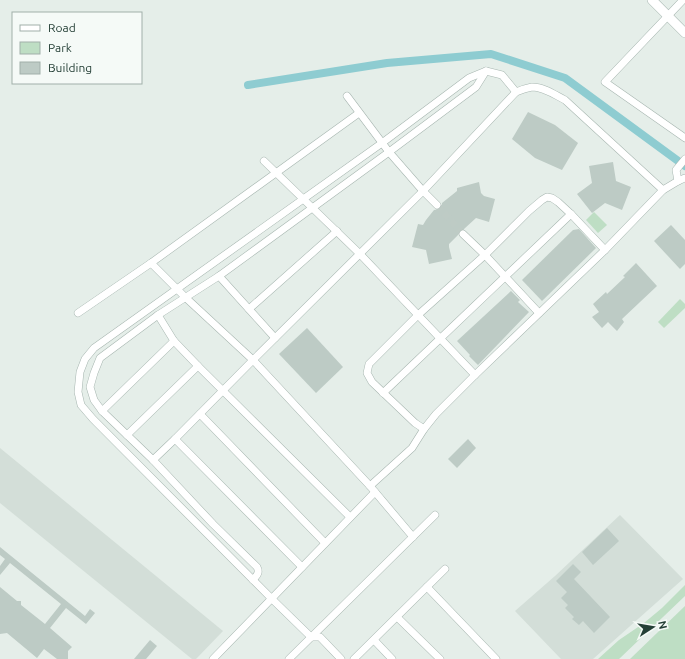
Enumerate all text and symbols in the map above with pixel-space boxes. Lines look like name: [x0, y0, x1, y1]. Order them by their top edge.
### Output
legend: [12, 12, 142, 84]
text: Road: [48, 21, 76, 34]
text: Park: [48, 41, 72, 54]
text: Building: [48, 61, 92, 74]
north arrow: [633, 607, 673, 647]
text: N: [656, 620, 670, 630]

